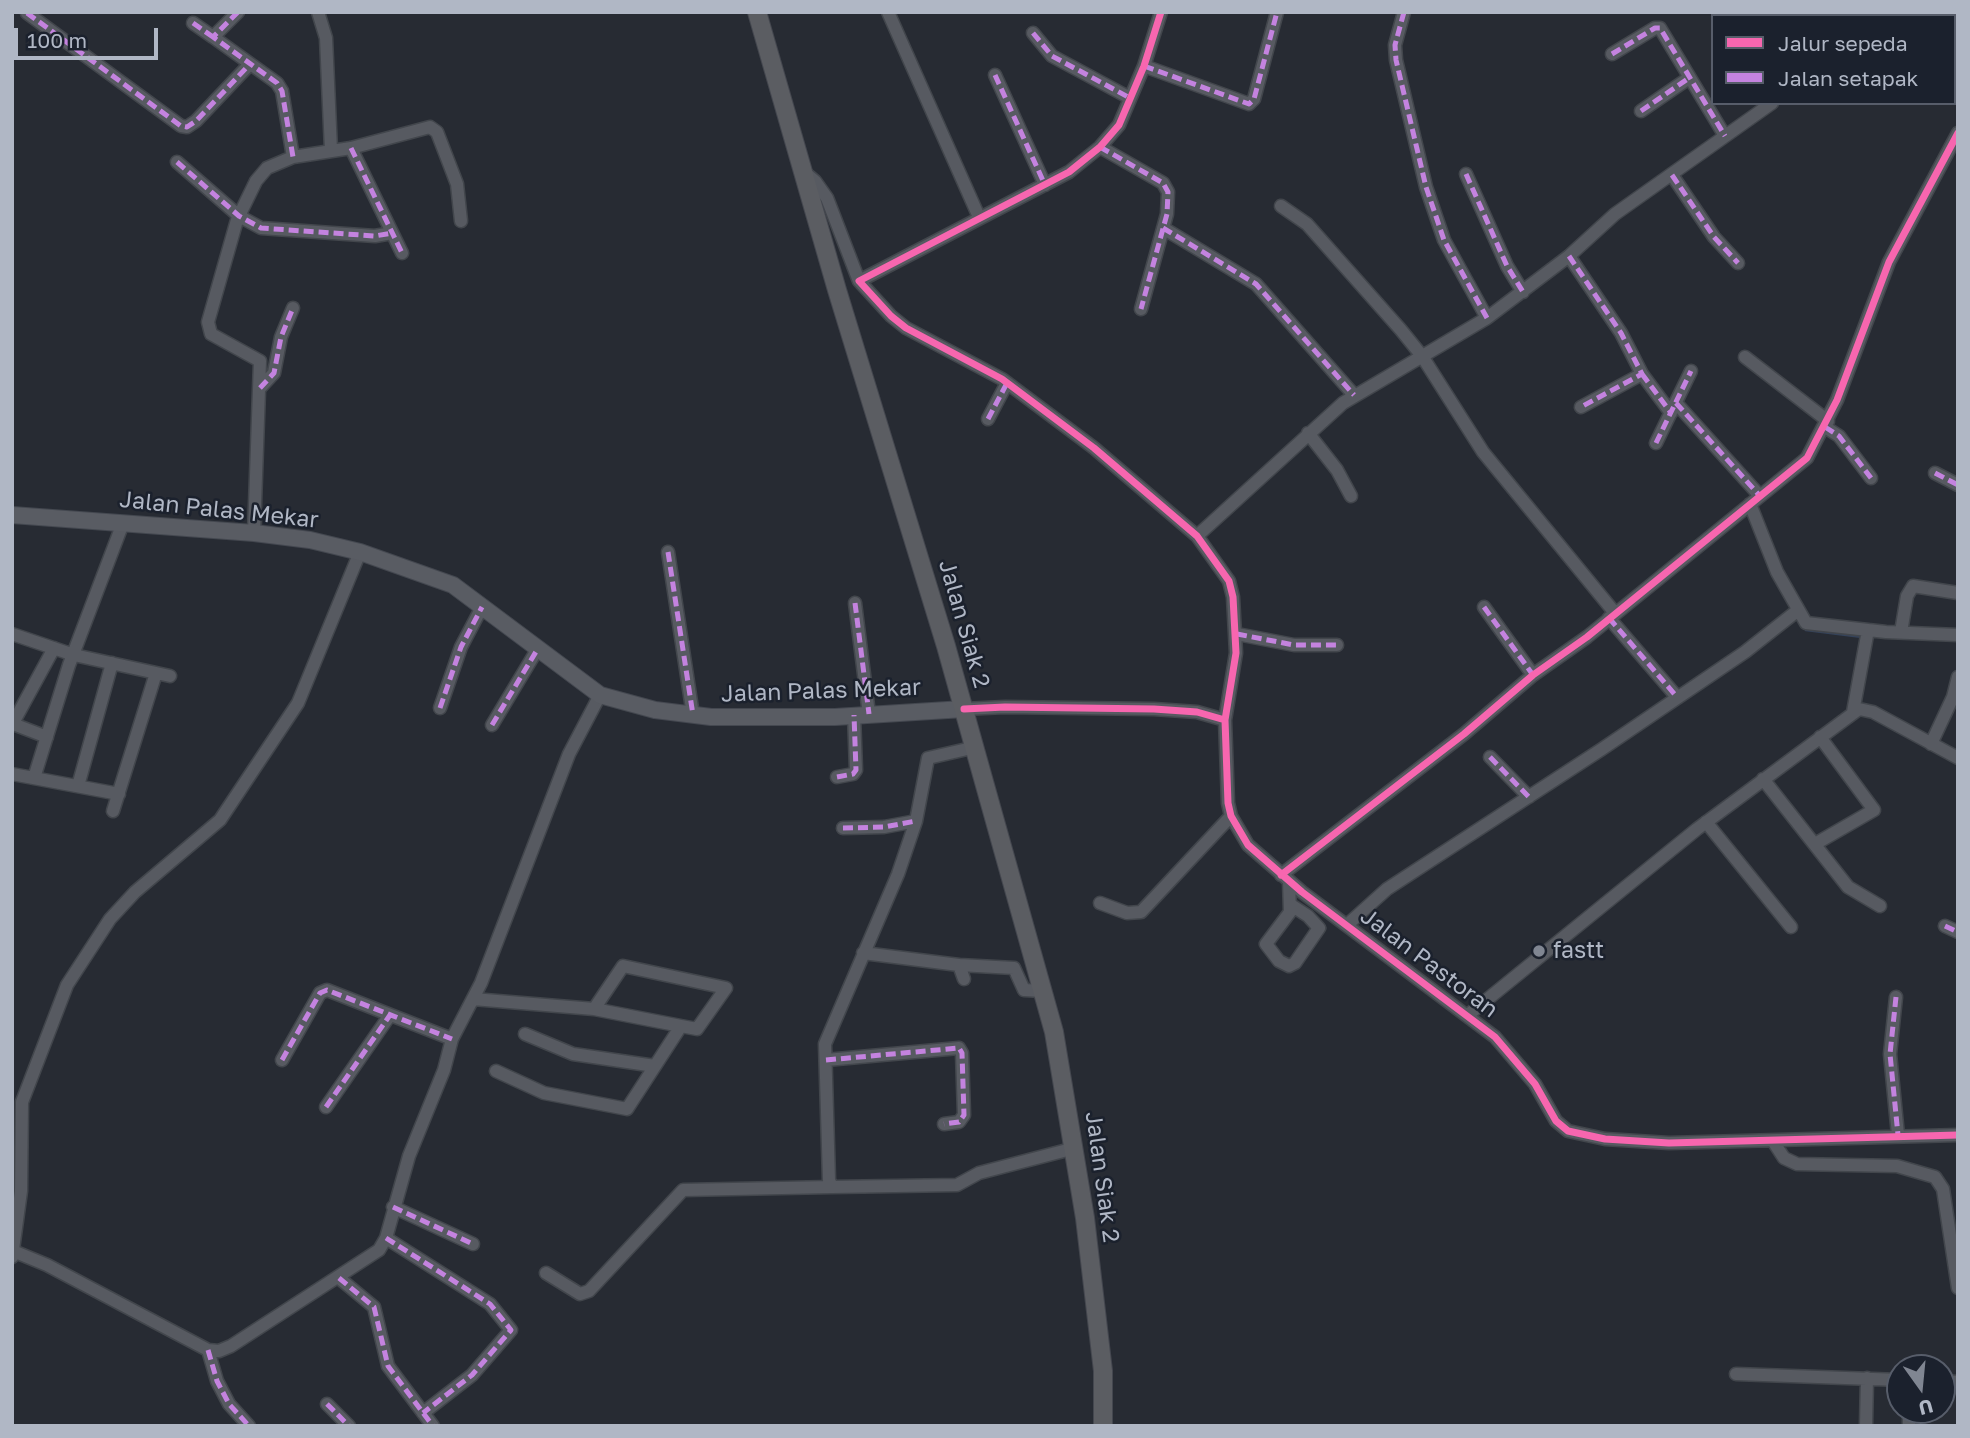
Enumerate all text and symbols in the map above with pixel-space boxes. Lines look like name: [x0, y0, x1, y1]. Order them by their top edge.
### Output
scale bar: [18, 14, 161, 58]
legend: [1711, 14, 1956, 105]
text: 100 m: [27, 27, 87, 53]
text: Jalur sepeda: [1778, 30, 1908, 56]
text: Jalan setapak: [1778, 65, 1919, 91]
street label: Jalan Palas Mekar: [118, 486, 320, 534]
street label: Jalan Siak 2: [933, 557, 995, 691]
street label: Jalan Palas Mekar: [721, 674, 921, 708]
street label: Jalan Pastoran: [1355, 902, 1503, 1024]
place label: fastt: [1553, 937, 1604, 965]
marker: fastt: [1531, 943, 1547, 959]
street label: Jalan Siak 2: [1079, 1110, 1125, 1244]
north arrow: [1886, 1354, 1956, 1424]
text: U: [1916, 1395, 1936, 1421]

